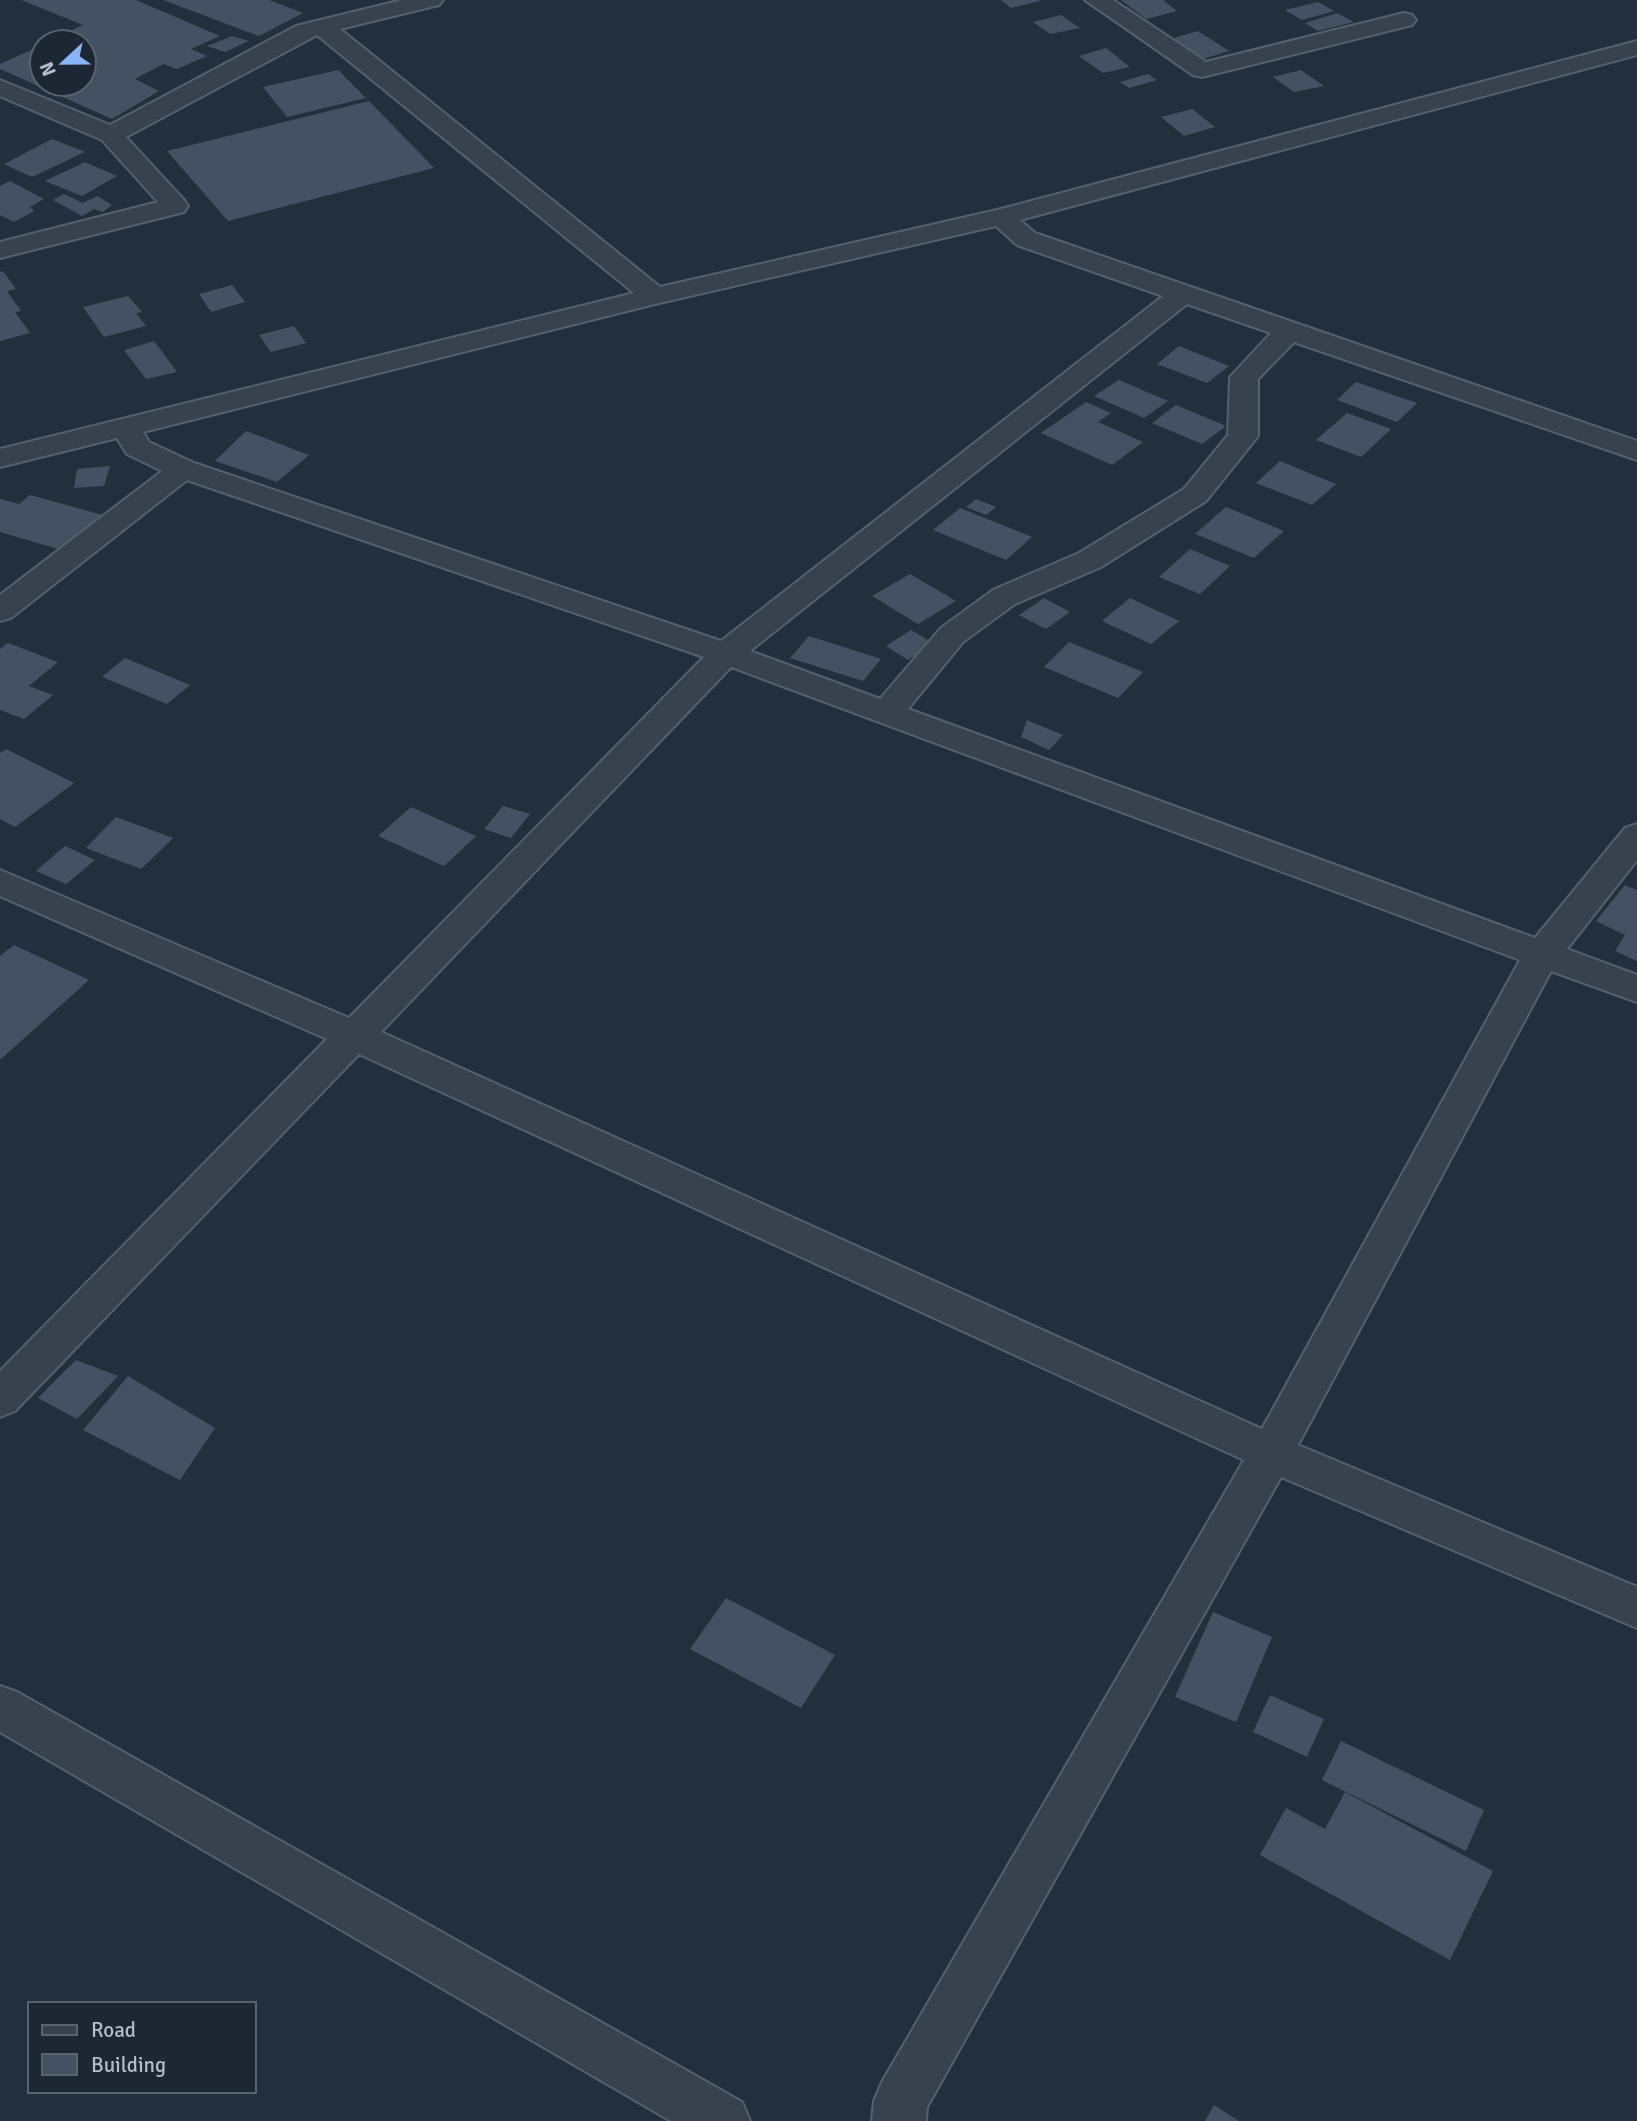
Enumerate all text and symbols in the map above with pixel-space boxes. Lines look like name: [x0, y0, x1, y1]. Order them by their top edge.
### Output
north arrow: [28, 28, 98, 98]
text: N: [35, 58, 62, 80]
legend: [28, 2002, 256, 2093]
text: Road: [91, 2017, 136, 2043]
text: Building: [91, 2052, 166, 2078]

